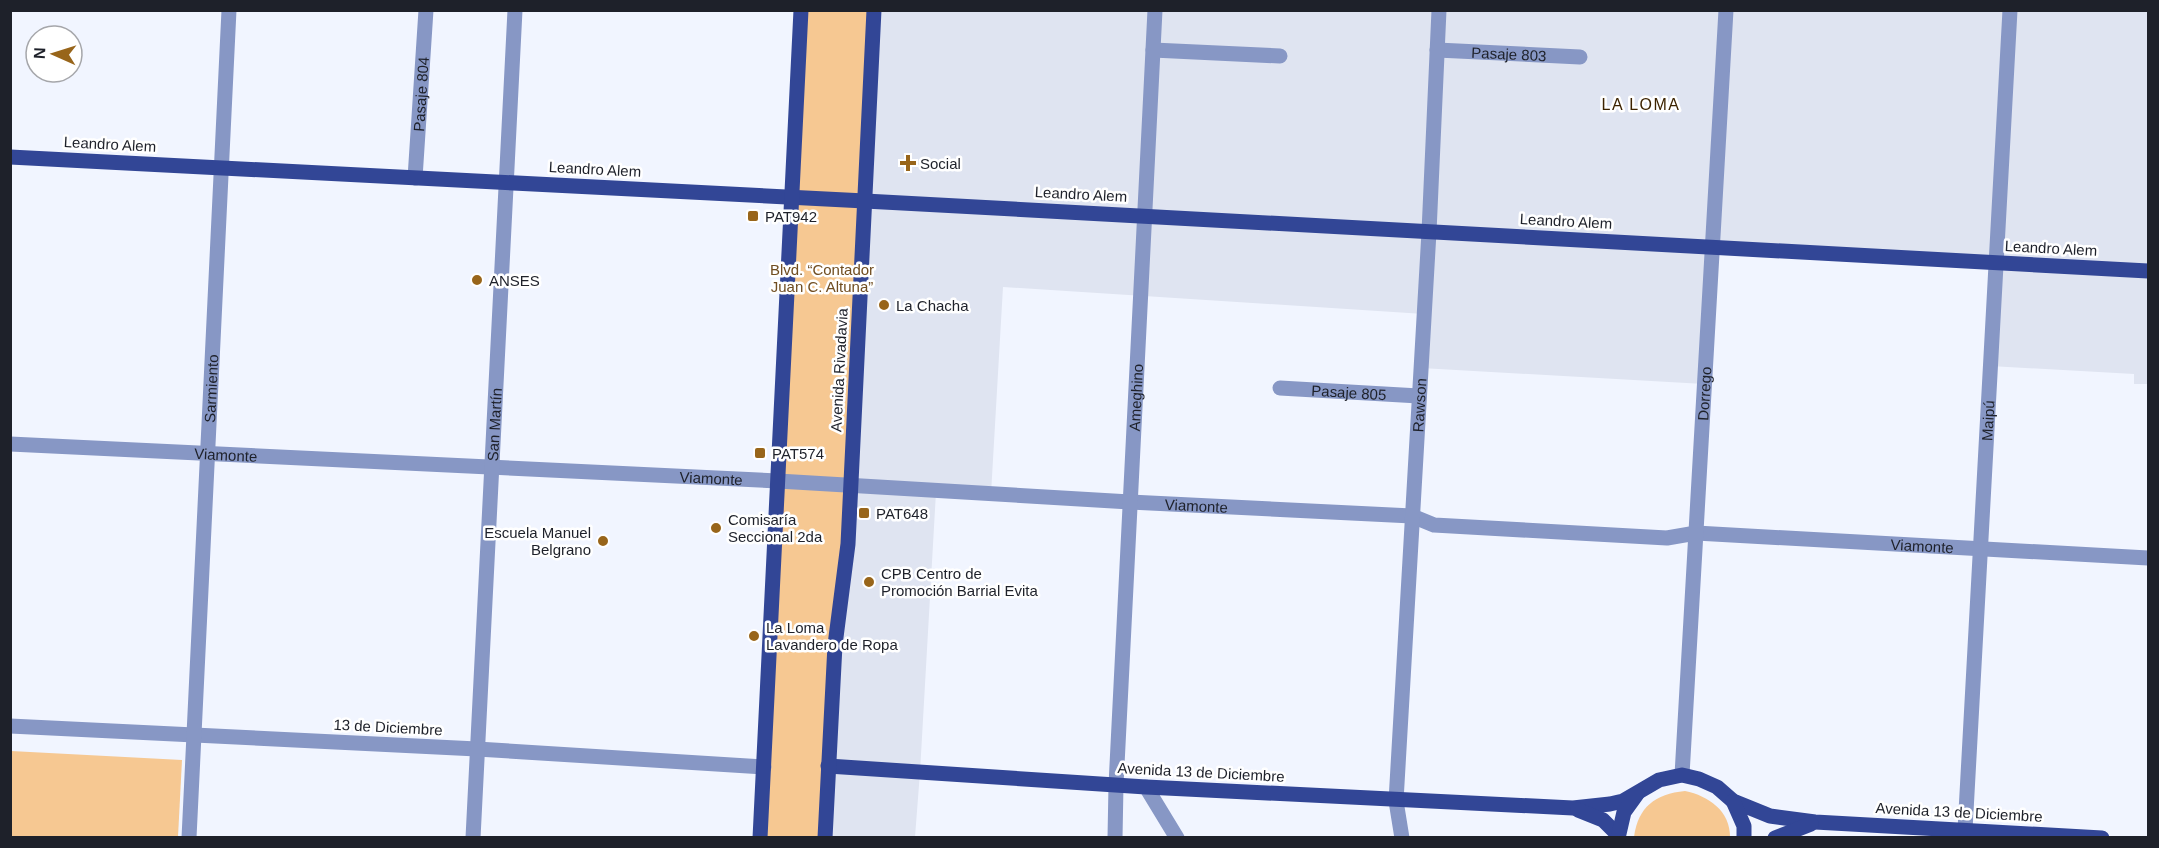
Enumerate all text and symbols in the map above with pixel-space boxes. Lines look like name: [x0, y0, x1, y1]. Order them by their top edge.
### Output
north arrow: [24, 24, 84, 84]
street label: Pasaje 803: [1471, 43, 1547, 64]
text: N: [31, 47, 48, 59]
street label: Pasaje 804: [410, 56, 431, 132]
district label: LA LOMA: [1602, 96, 1680, 113]
street label: Leandro Alem: [63, 133, 157, 155]
place label: Social: [920, 155, 961, 172]
marker: Social: [901, 156, 915, 170]
street label: Leandro Alem: [548, 158, 642, 180]
street label: Leandro Alem: [1034, 183, 1128, 205]
place label: PAT942: [765, 208, 817, 225]
marker: PAT942: [746, 209, 760, 223]
street label: Leandro Alem: [1519, 210, 1613, 232]
street label: Leandro Alem: [2004, 237, 2098, 259]
park label: Blvd. “Contador Juan C. Altuna”: [770, 261, 874, 295]
place label: ANSES: [489, 272, 540, 289]
marker: ANSES: [470, 273, 484, 287]
place label: La Chacha: [896, 297, 969, 314]
marker: La Chacha: [877, 298, 891, 312]
street label: Avenida Rivadavia: [827, 307, 851, 432]
street label: Sarmiento: [201, 354, 221, 423]
street label: Ameghino: [1125, 363, 1146, 432]
street label: Dorrego: [1694, 366, 1714, 421]
street label: Rawson: [1409, 378, 1429, 433]
street label: Pasaje 805: [1311, 381, 1387, 403]
street label: San Martín: [484, 387, 504, 462]
street label: Maipú: [1978, 400, 1997, 441]
street label: Viamonte: [194, 444, 258, 464]
place label: PAT574: [772, 445, 824, 462]
marker: PAT574: [753, 446, 767, 460]
street label: Viamonte: [679, 468, 743, 488]
street label: Viamonte: [1164, 495, 1228, 515]
place label: PAT648: [876, 505, 928, 522]
marker: PAT648: [857, 506, 871, 520]
place label: Comisaría Seccional 2da: [728, 511, 823, 545]
marker: Comisaría Seccional 2da: [709, 521, 723, 535]
place label: Escuela Manuel Belgrano: [484, 524, 591, 558]
marker: Escuela Manuel Belgrano: [596, 534, 610, 548]
street label: Viamonte: [1890, 535, 1954, 556]
place label: CPB Centro de Promoción Barrial Evita: [881, 565, 1038, 599]
marker: CPB Centro de Promoción Barrial Evita: [862, 575, 876, 589]
place label: La Loma Lavandero de Ropa: [766, 619, 898, 653]
marker: La Loma Lavandero de Ropa: [747, 629, 761, 643]
street label: 13 de Diciembre: [333, 716, 443, 738]
street label: Avenida 13 de Diciembre: [1117, 759, 1285, 785]
street label: Avenida 13 de Diciembre: [1875, 799, 2043, 825]

